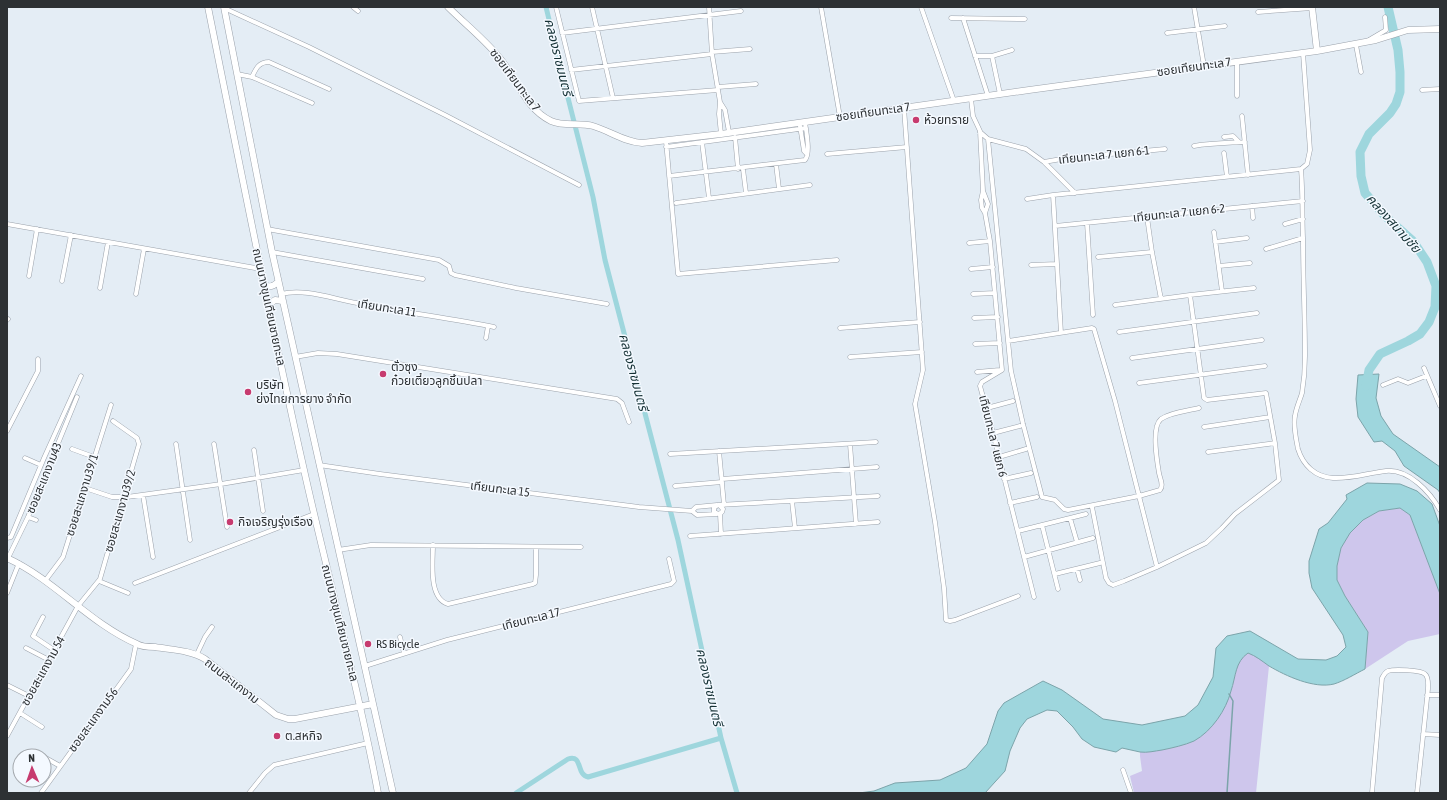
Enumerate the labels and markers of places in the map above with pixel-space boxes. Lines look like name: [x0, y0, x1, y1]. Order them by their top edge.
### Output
place label: ห้วยทราย: [924, 113, 969, 127]
marker: ห้วยทราย: [911, 115, 921, 125]
place label: ตั่วซุง ก๋วยเตี๋ยวลูกชิ้นปลา: [391, 359, 482, 388]
marker: ตั่วซุง ก๋วยเตี๋ยวลูกชิ้นปลา: [378, 369, 388, 379]
place label: บริษัท ย่งไทยการยาง จำกัด: [256, 378, 352, 406]
marker: บริษัท ย่งไทยการยาง จำกัด: [243, 387, 253, 397]
place label: กิจเจริญรุ่งเรือง: [238, 515, 313, 529]
marker: กิจเจริญรุ่งเรือง: [225, 517, 235, 527]
place label: RS Bicycle: [376, 637, 419, 651]
marker: RS Bicycle: [363, 639, 373, 649]
place label: ต.สหกิจ: [285, 729, 322, 743]
marker: ต.สหกิจ: [272, 731, 282, 741]

